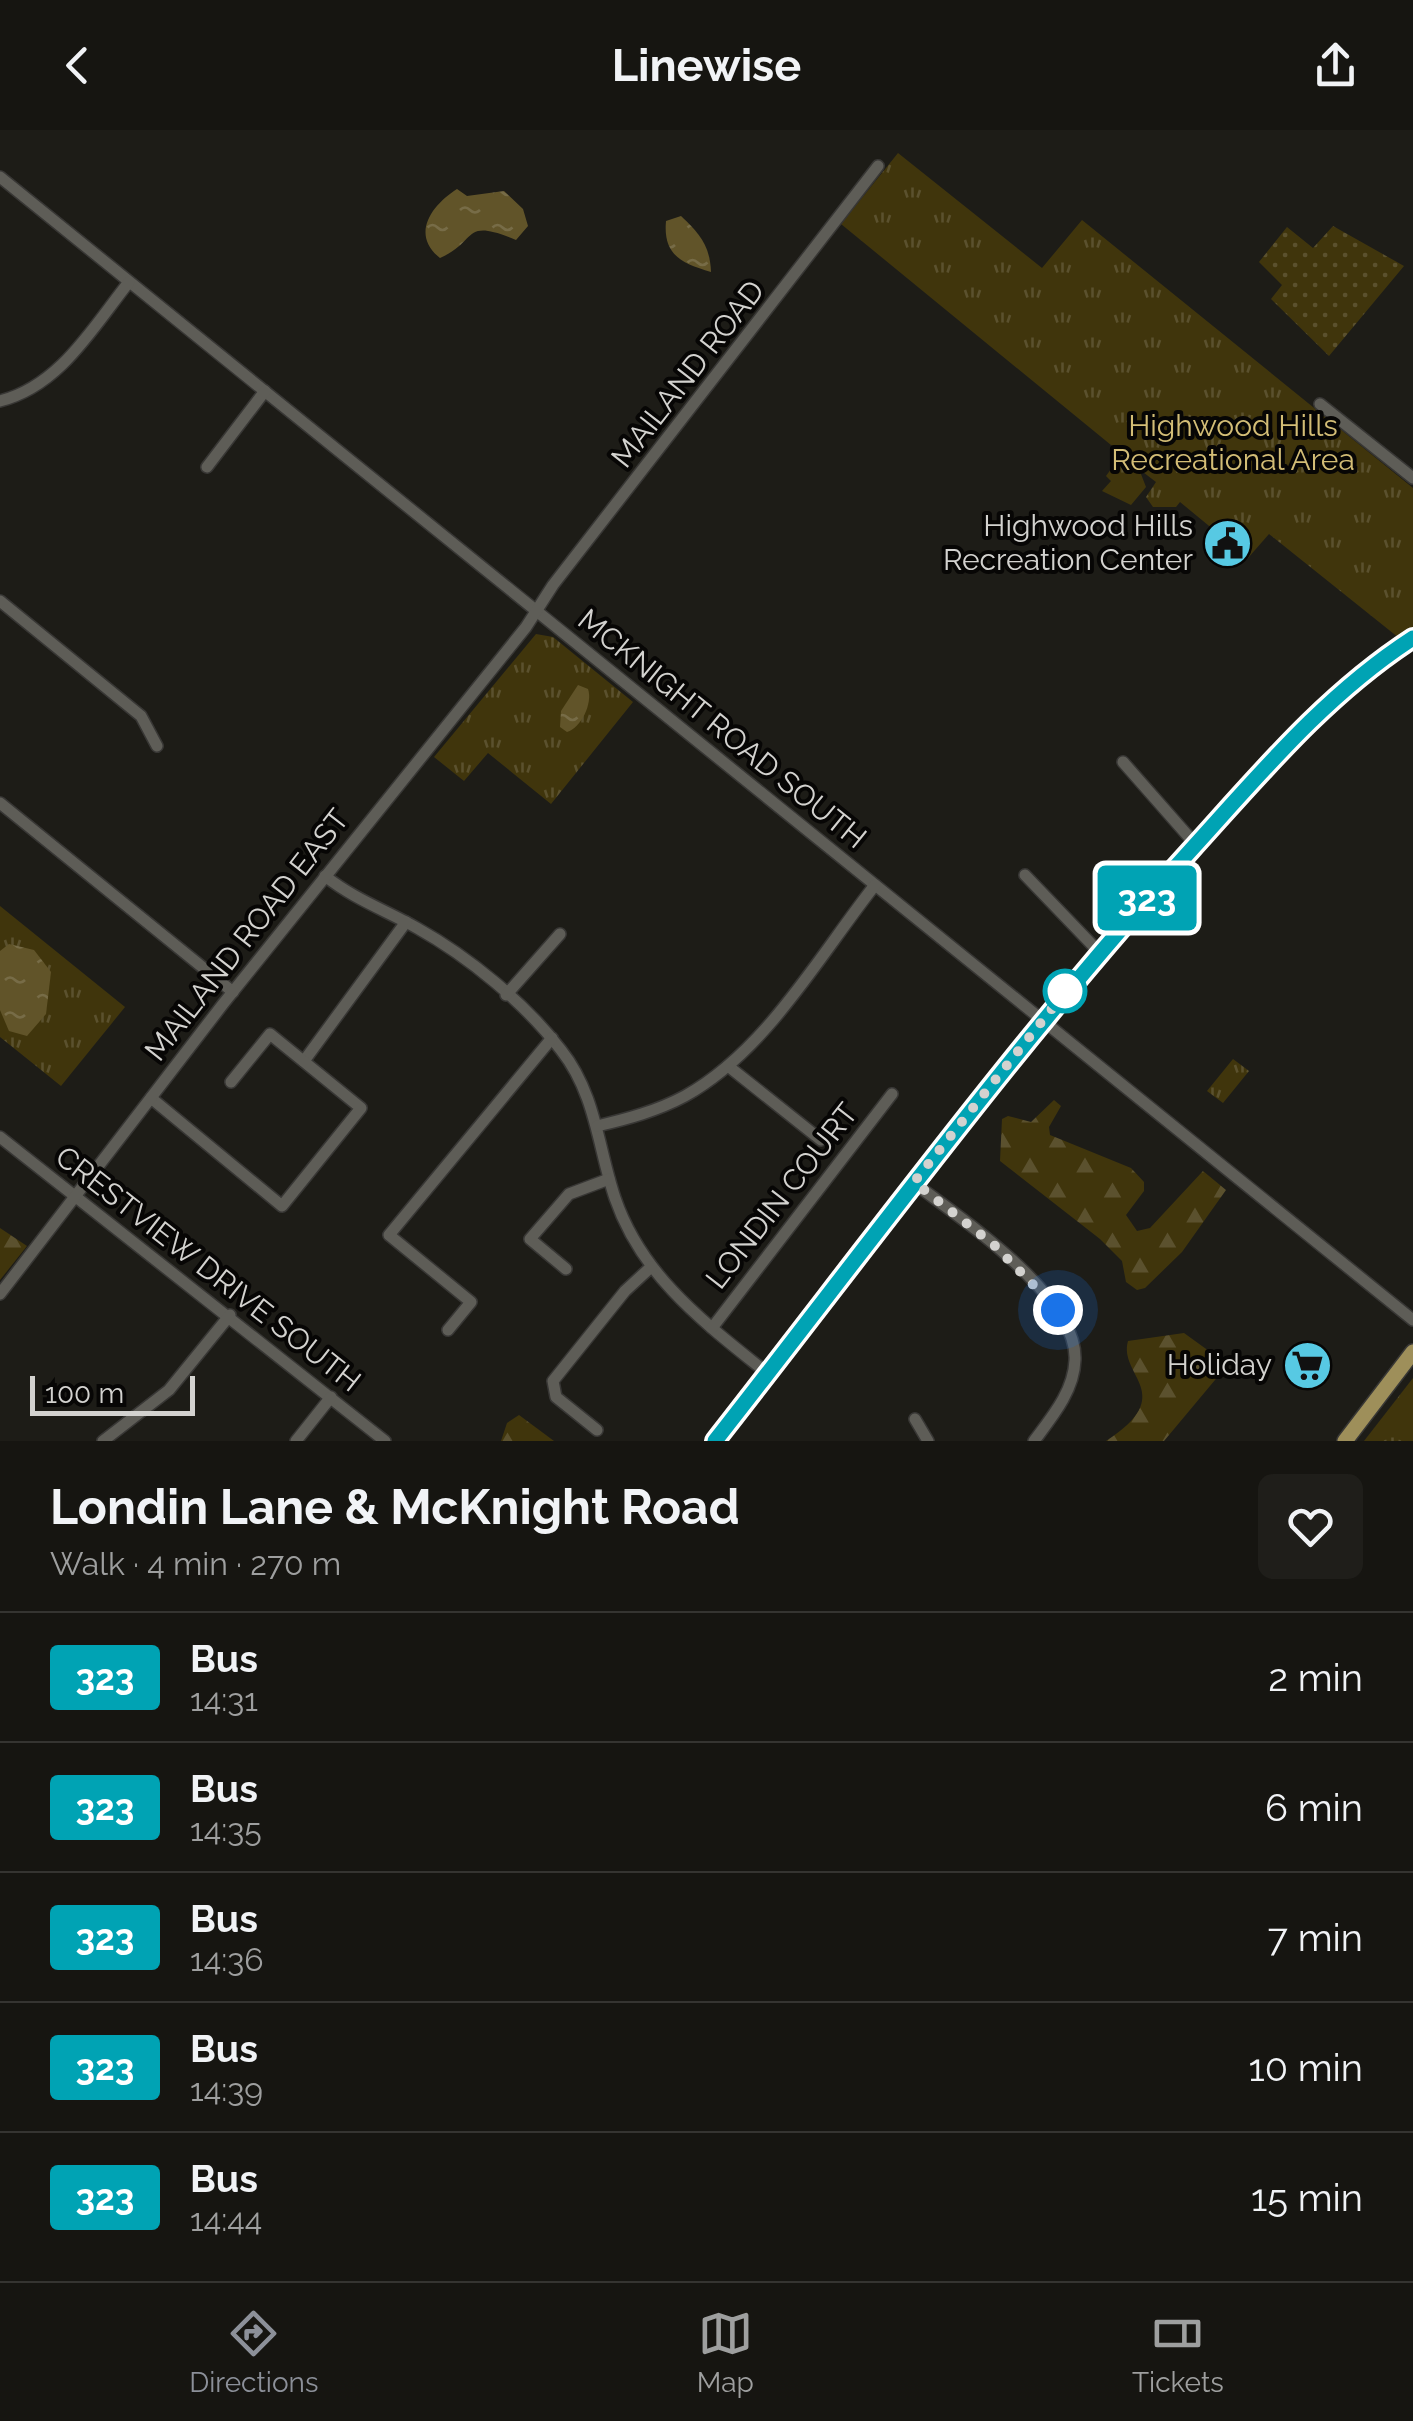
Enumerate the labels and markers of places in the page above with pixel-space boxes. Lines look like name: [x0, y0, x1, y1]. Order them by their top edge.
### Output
place label: Highwood Hills Recreation Center: [943, 508, 1193, 577]
public building icon: Highwood Hills Recreation Center: [1202, 517, 1254, 569]
unlabelled marker: [1044, 970, 1086, 1012]
supermarket icon: Holiday: [1281, 1339, 1333, 1391]
place label: Holiday: [1167, 1347, 1272, 1382]

